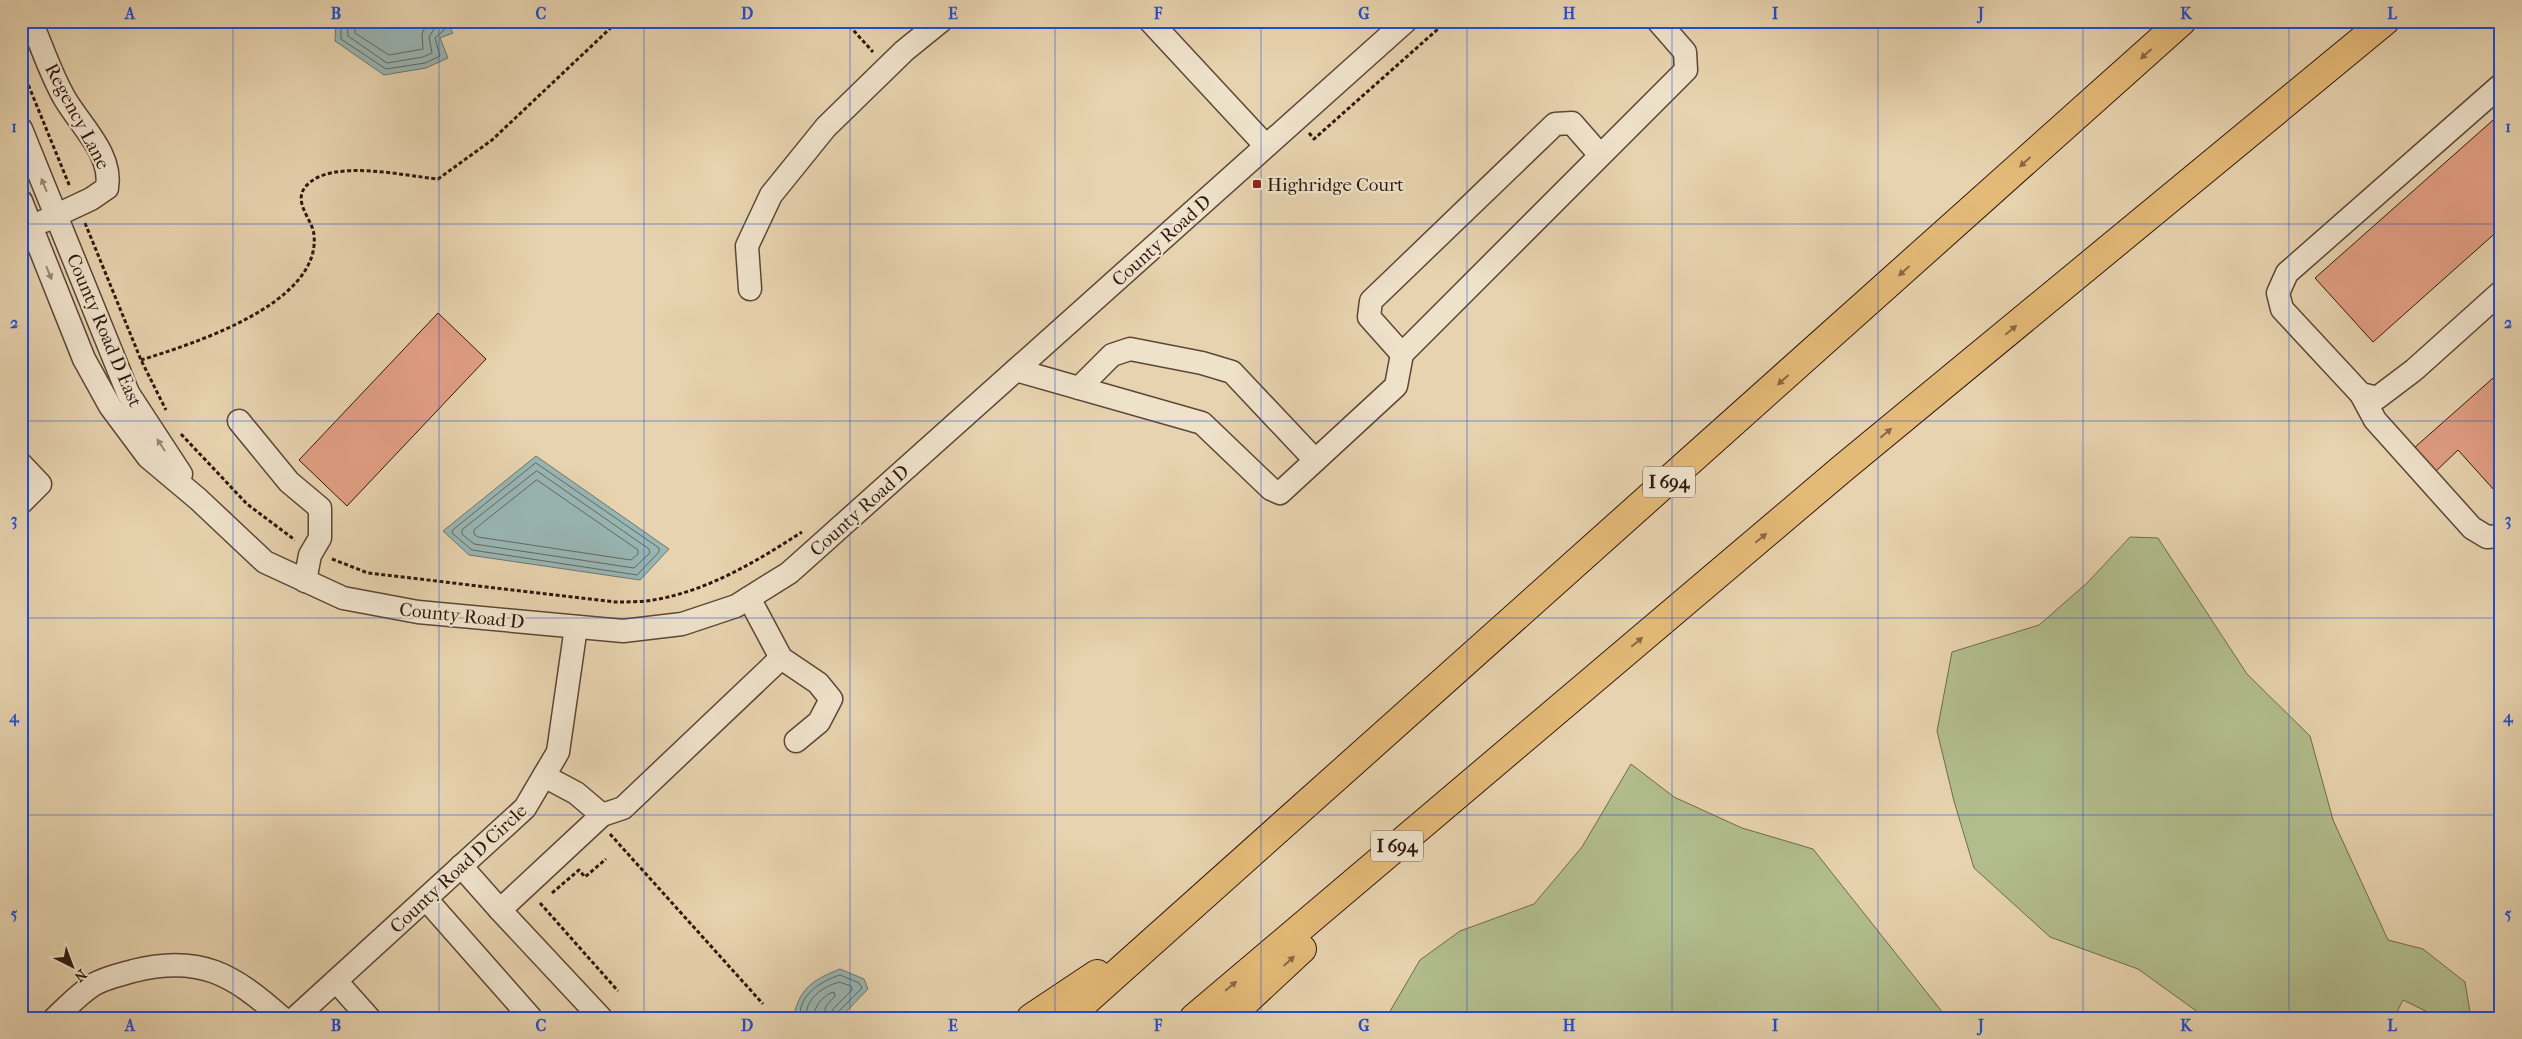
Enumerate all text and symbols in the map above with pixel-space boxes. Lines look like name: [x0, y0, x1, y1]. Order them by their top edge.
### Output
text: A: [124, 4, 136, 23]
text: B: [331, 4, 341, 23]
text: C: [536, 4, 547, 23]
text: D: [741, 4, 753, 23]
text: E: [948, 4, 958, 23]
text: F: [1153, 4, 1163, 23]
text: G: [1358, 4, 1370, 23]
text: H: [1563, 4, 1576, 23]
text: I: [1772, 4, 1779, 23]
text: J: [1976, 4, 1984, 24]
text: K: [2180, 4, 2193, 23]
text: L: [2387, 4, 2397, 23]
one-way arrow: [2140, 48, 2152, 60]
street label: Regency Lane: [40, 60, 114, 173]
text: 1: [11, 117, 17, 136]
text: 1: [2505, 117, 2511, 136]
one-way arrow: [2018, 157, 2031, 168]
place label: Highridge Court: [1267, 174, 1404, 196]
one-way arrow: [40, 177, 48, 192]
marker: Highridge Court: [1251, 178, 1263, 190]
street label: County Road D: [1108, 190, 1216, 291]
street label: County Road D East: [62, 251, 146, 410]
one-way arrow: [46, 265, 54, 280]
one-way arrow: [1899, 265, 1911, 277]
text: 2: [10, 313, 18, 332]
text: 2: [2504, 313, 2512, 332]
one-way arrow: [2004, 324, 2017, 335]
one-way arrow: [1777, 374, 1790, 385]
one-way arrow: [1879, 428, 1892, 439]
one-way arrow: [156, 438, 165, 451]
street label: County Road D: [806, 460, 914, 561]
road number: I 694: [1643, 467, 1695, 498]
text: 3: [11, 510, 17, 530]
text: 3: [2505, 510, 2511, 530]
one-way arrow: [1754, 532, 1767, 543]
street label: County Road D: [398, 598, 526, 634]
one-way arrow: [1630, 637, 1643, 648]
text: 4: [8, 707, 20, 727]
text: 4: [2502, 707, 2514, 727]
street label: County Road D Circle: [386, 800, 532, 938]
road number: I 694: [1371, 830, 1423, 861]
text: 5: [11, 904, 18, 923]
text: 5: [2505, 904, 2512, 923]
north arrow: [48, 942, 98, 992]
one-way arrow: [1283, 955, 1295, 967]
text: N: [70, 965, 90, 985]
one-way arrow: [1225, 980, 1237, 992]
text: A: [124, 1016, 136, 1035]
text: B: [331, 1016, 341, 1035]
text: C: [536, 1016, 547, 1035]
text: D: [741, 1016, 753, 1035]
text: E: [948, 1016, 958, 1035]
text: F: [1153, 1016, 1163, 1035]
text: G: [1358, 1016, 1370, 1035]
text: H: [1563, 1016, 1576, 1035]
text: I: [1772, 1016, 1779, 1035]
text: J: [1976, 1016, 1984, 1036]
text: K: [2180, 1016, 2193, 1035]
text: L: [2387, 1016, 2397, 1035]

